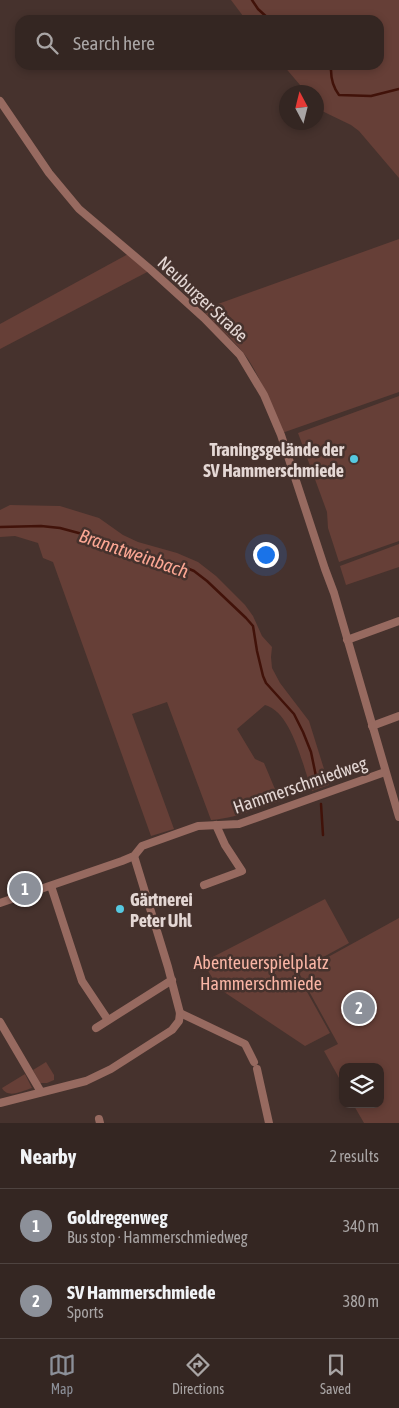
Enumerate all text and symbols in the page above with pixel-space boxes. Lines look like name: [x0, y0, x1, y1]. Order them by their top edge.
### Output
search box: [15, 15, 384, 70]
icon: search: [33, 29, 61, 57]
text: Search here: [73, 32, 155, 54]
north arrow: [279, 85, 324, 130]
street label: Neuburger Straße: [154, 252, 252, 346]
place label: Traningsgelände der SV Hammerschmiede: [203, 439, 345, 481]
marker: Traningsgelände der SV Hammerschmiede: [348, 453, 360, 465]
water label: Branntweinbach: [76, 524, 192, 582]
your location: [253, 542, 279, 568]
street label: Hammerschmiedweg: [230, 752, 370, 818]
pin: 1: [9, 870, 41, 908]
place label: Gärtnerei Peter Uhl: [130, 889, 193, 931]
marker: Gärtnerei Peter Uhl: [114, 903, 126, 915]
park label: Abenteuerspielplatz Hammerschmiede: [194, 952, 329, 994]
pin: 2: [343, 989, 375, 1027]
map controls: [339, 1063, 384, 1108]
button: layers: [339, 1063, 384, 1108]
text: Nearby: [20, 1144, 76, 1168]
text: 2 results: [329, 1147, 379, 1165]
text: Goldregenweg: [67, 1206, 168, 1228]
text: 1: [32, 1217, 40, 1235]
text: 340 m: [343, 1217, 379, 1235]
text: Bus stop · Hammerschmiedweg: [67, 1228, 248, 1246]
text: SV Hammerschmiede: [67, 1281, 216, 1303]
text: 2: [32, 1292, 40, 1310]
text: 380 m: [343, 1292, 379, 1310]
text: Sports: [67, 1303, 104, 1321]
tab: Map: [48, 1351, 76, 1397]
tab: Directions: [172, 1351, 224, 1397]
tab: Saved: [320, 1351, 351, 1397]

